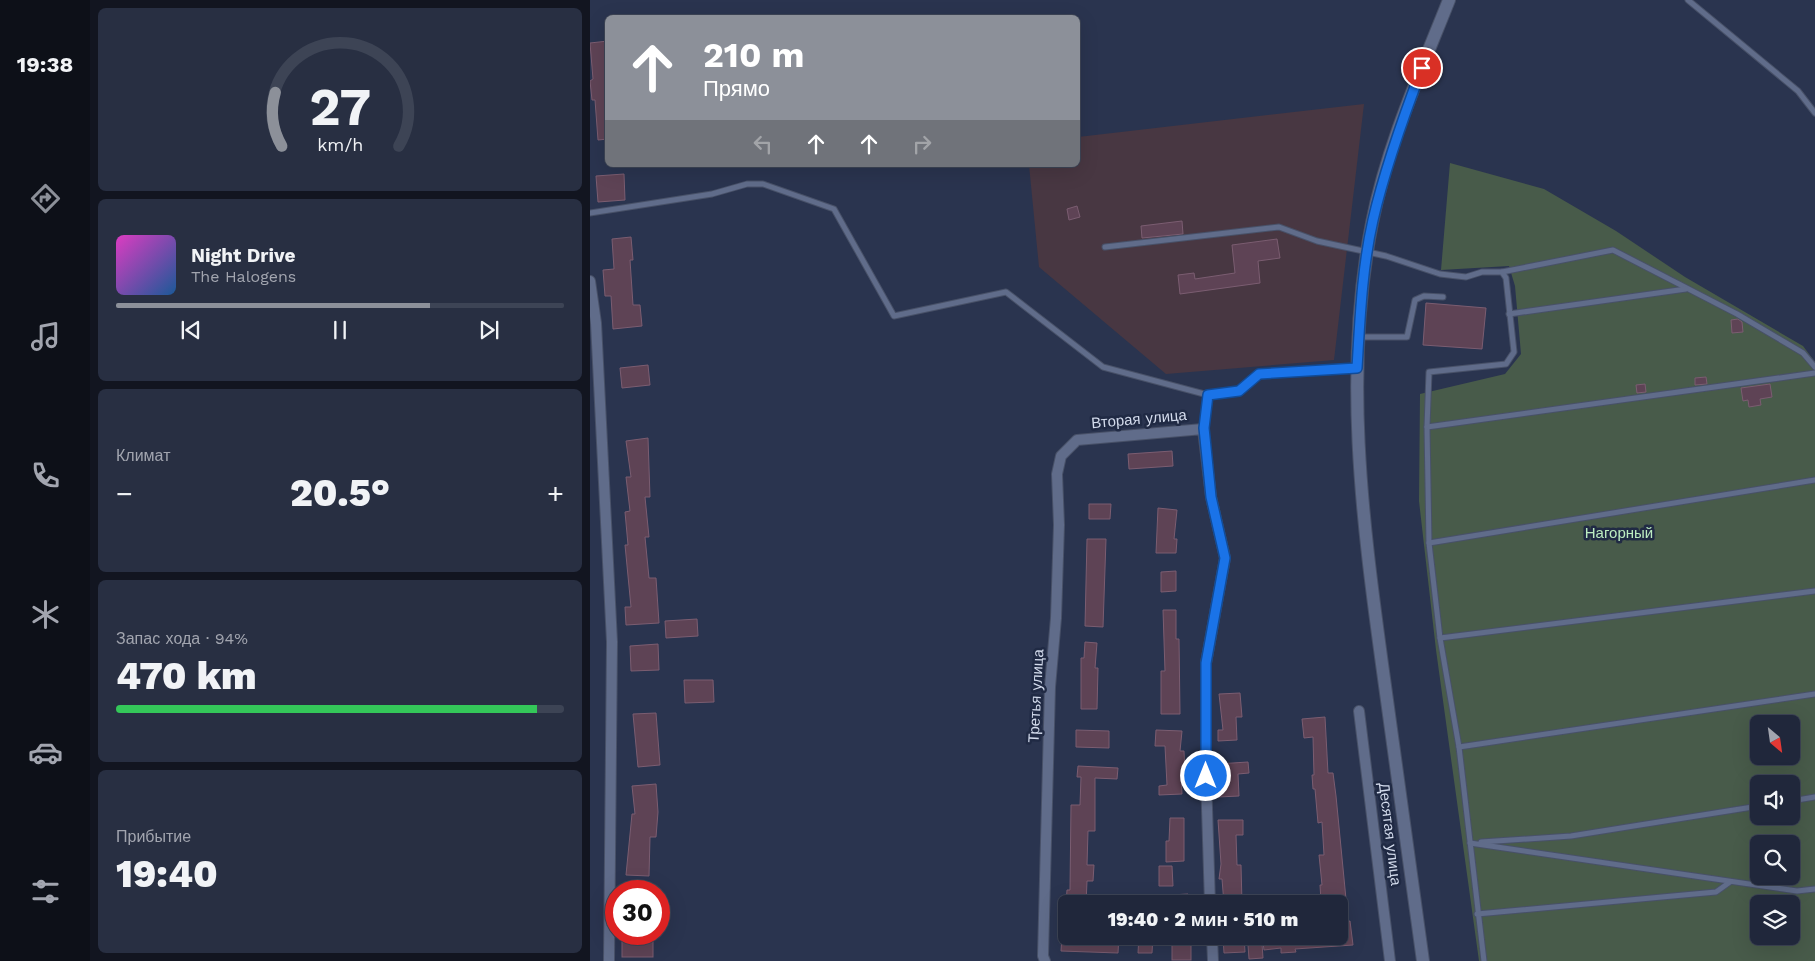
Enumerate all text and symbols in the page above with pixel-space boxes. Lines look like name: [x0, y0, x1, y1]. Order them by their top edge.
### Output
text: 210 m: [703, 34, 804, 76]
icon: ahead: [620, 35, 685, 100]
pin: [1401, 47, 1443, 89]
text: 19:38: [17, 52, 73, 77]
icon: arrive: [1408, 54, 1436, 82]
text: Прямо: [703, 76, 770, 101]
text: 27: [309, 77, 371, 138]
icon: left: [749, 130, 777, 158]
icon: ahead: [802, 130, 830, 158]
icon: ahead: [855, 130, 883, 158]
icon: right: [908, 130, 936, 158]
text: km/h: [317, 134, 363, 155]
icon: directions: [28, 181, 63, 216]
text: Night Drive: [191, 244, 296, 267]
text: The Halogens: [191, 267, 296, 286]
icon: previous: [177, 316, 205, 344]
icon: pause: [326, 316, 354, 344]
icon: next: [475, 316, 503, 344]
icon: music: [28, 319, 63, 354]
street label: Вторая улица: [1091, 406, 1188, 432]
text: Климат: [116, 446, 170, 465]
icon: phone: [28, 458, 63, 493]
text: 20.5°: [290, 471, 390, 515]
text: −: [116, 477, 133, 510]
text: +: [547, 477, 564, 510]
park label: Нагорный: [1585, 524, 1653, 542]
icon: climate: [28, 597, 63, 632]
text: Запас хода · 94%: [116, 629, 248, 648]
street label: Третья улица: [1025, 648, 1047, 743]
text: 470 km: [116, 654, 257, 698]
north arrow: [1750, 715, 1800, 765]
map controls: [1750, 715, 1800, 945]
icon: car: [28, 735, 63, 770]
position arrow: [1179, 749, 1231, 801]
button: sound: [1750, 775, 1800, 825]
street label: Десятая улица: [1375, 781, 1405, 887]
text: Прибытие: [116, 827, 191, 846]
button: search: [1750, 835, 1800, 885]
text: 19:40: [116, 852, 218, 896]
icon: filters: [28, 874, 63, 909]
speed limit sign: 30: [605, 880, 670, 945]
button: layers: [1750, 895, 1800, 945]
text: 19:40 · 2 мин · 510 m: [1108, 908, 1298, 931]

